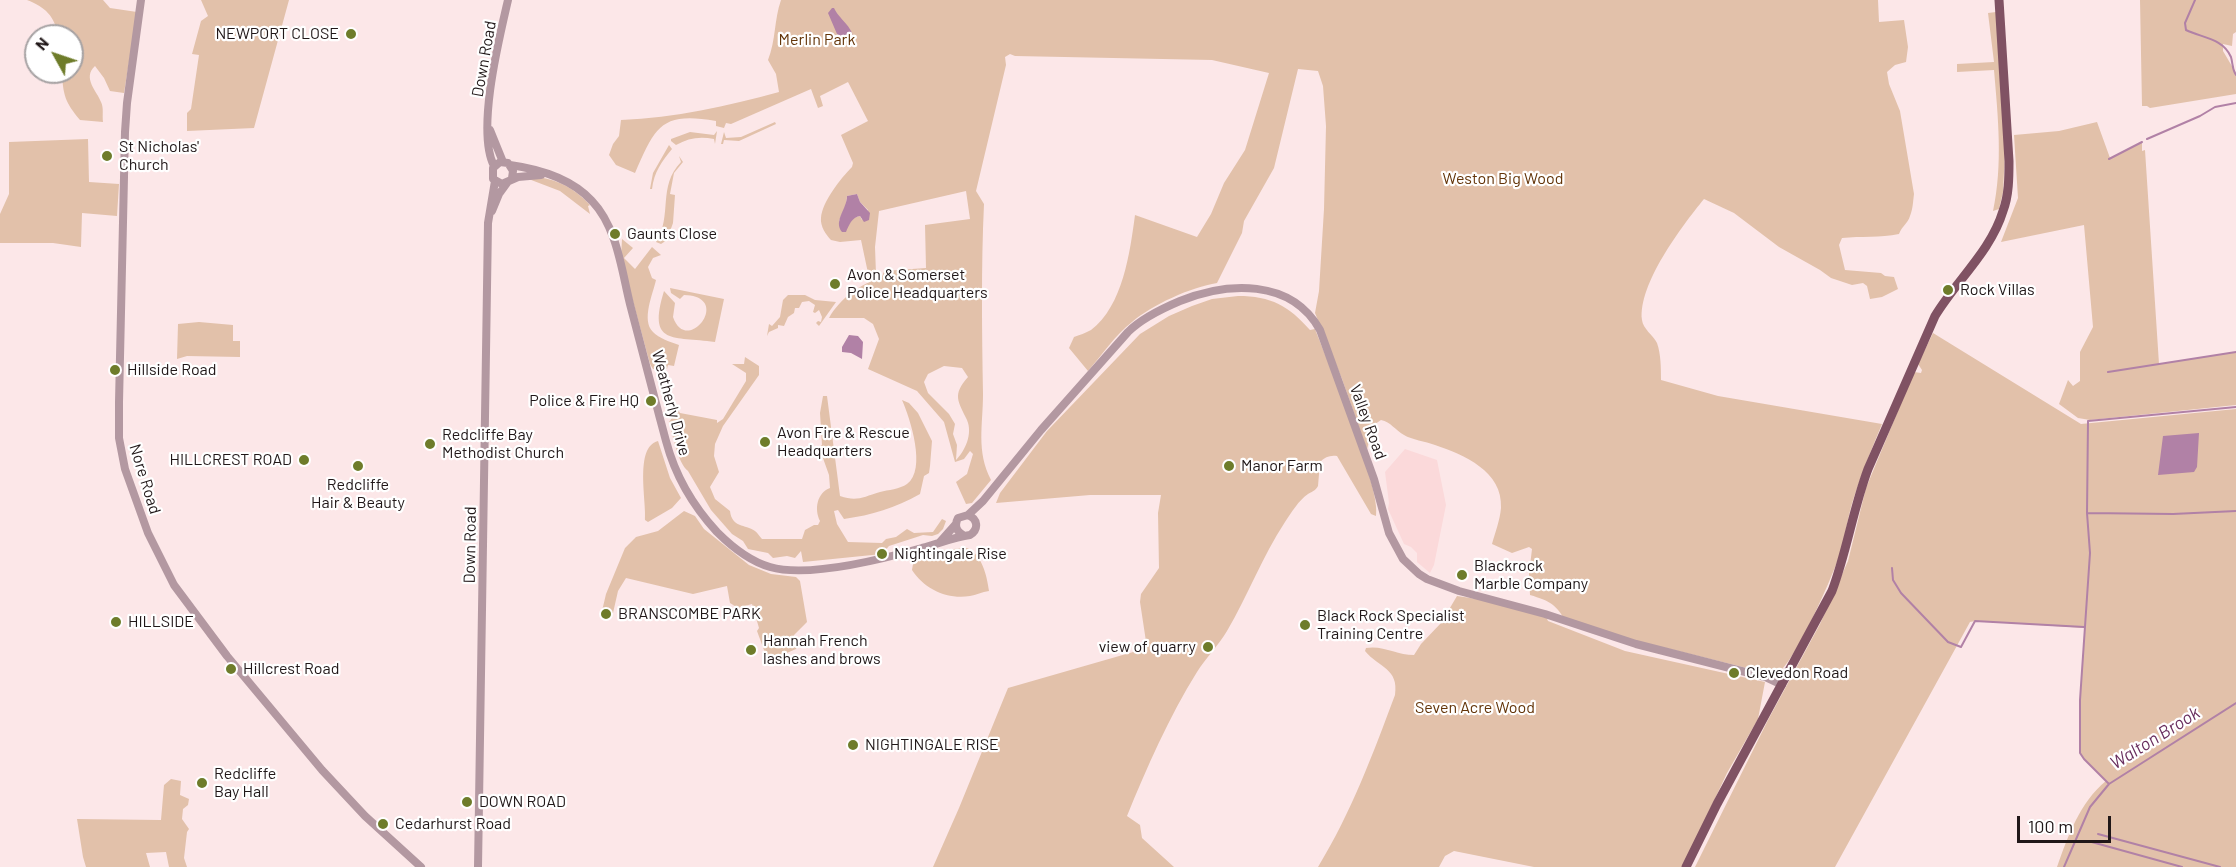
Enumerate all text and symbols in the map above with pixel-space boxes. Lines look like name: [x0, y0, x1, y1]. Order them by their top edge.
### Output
street label: Down Road: [468, 19, 500, 99]
north arrow: [24, 24, 84, 84]
place label: NEWPORT CLOSE: [215, 24, 339, 44]
marker: NEWPORT CLOSE: [344, 27, 358, 41]
park label: Merlin Park: [779, 30, 855, 50]
text: N: [31, 33, 52, 54]
place label: St Nicholas' Church: [119, 137, 199, 175]
marker: St Nicholas' Church: [100, 149, 114, 163]
park label: Weston Big Wood: [1443, 169, 1563, 189]
place label: Gaunts Close: [627, 224, 717, 244]
marker: Gaunts Close: [608, 227, 622, 241]
place label: Avon & Somerset Police Headquarters: [847, 265, 988, 303]
marker: Avon & Somerset Police Headquarters: [828, 277, 842, 291]
place label: Rock Villas: [1960, 280, 2035, 300]
marker: Rock Villas: [1941, 283, 1955, 297]
street label: Weatherly Drive: [648, 348, 694, 458]
place label: Hillside Road: [127, 360, 217, 380]
marker: Hillside Road: [108, 363, 122, 377]
street label: Valley Road: [1346, 382, 1390, 462]
place label: Police & Fire HQ: [529, 391, 639, 411]
marker: Police & Fire HQ: [644, 394, 658, 408]
place label: Avon Fire & Rescue Headquarters: [777, 423, 910, 461]
place label: Redcliffe Bay Methodist Church: [442, 425, 564, 463]
marker: Avon Fire & Rescue Headquarters: [758, 435, 772, 449]
marker: Redcliffe Bay Methodist Church: [423, 437, 437, 451]
street label: Nore Road: [125, 442, 165, 516]
place label: HILLCREST ROAD: [169, 450, 292, 470]
marker: HILLCREST ROAD: [297, 453, 311, 467]
place label: Manor Farm: [1241, 456, 1323, 476]
marker: Redcliffe Hair & Beauty: [351, 459, 365, 473]
marker: Manor Farm: [1222, 459, 1236, 473]
place label: Redcliffe Hair & Beauty: [311, 475, 405, 513]
street label: Down Road: [460, 506, 480, 584]
place label: Nightingale Rise: [894, 544, 1007, 564]
marker: Nightingale Rise: [875, 547, 889, 561]
place label: Blackrock Marble Company: [1474, 556, 1588, 594]
marker: Blackrock Marble Company: [1455, 568, 1469, 582]
place label: BRANSCOMBE PARK: [618, 604, 761, 624]
place label: Black Rock Specialist Training Centre: [1317, 606, 1465, 644]
marker: BRANSCOMBE PARK: [599, 607, 613, 621]
place label: HILLSIDE: [128, 612, 194, 632]
marker: HILLSIDE: [109, 615, 123, 629]
marker: Black Rock Specialist Training Centre: [1298, 618, 1312, 632]
place label: Hannah French lashes and brows: [763, 631, 881, 669]
place label: view of quarry: [1099, 637, 1196, 657]
marker: view of quarry: [1201, 640, 1215, 654]
marker: Hannah French lashes and brows: [744, 643, 758, 657]
place label: Hillcrest Road: [243, 659, 339, 679]
marker: Hillcrest Road: [224, 662, 238, 676]
place label: Clevedon Road: [1746, 663, 1848, 683]
marker: Clevedon Road: [1727, 666, 1741, 680]
park label: Seven Acre Wood: [1415, 698, 1535, 718]
water label: Walton Brook: [2106, 702, 2204, 774]
place label: NIGHTINGALE RISE: [865, 735, 999, 755]
marker: NIGHTINGALE RISE: [846, 738, 860, 752]
place label: Redcliffe Bay Hall: [214, 764, 276, 802]
marker: Redcliffe Bay Hall: [195, 776, 209, 790]
place label: DOWN ROAD: [479, 792, 566, 812]
marker: DOWN ROAD: [460, 795, 474, 809]
scale bar: [2020, 804, 2114, 842]
place label: Cedarhurst Road: [395, 814, 511, 834]
text: 100 m: [2028, 815, 2073, 837]
marker: Cedarhurst Road: [376, 817, 390, 831]

